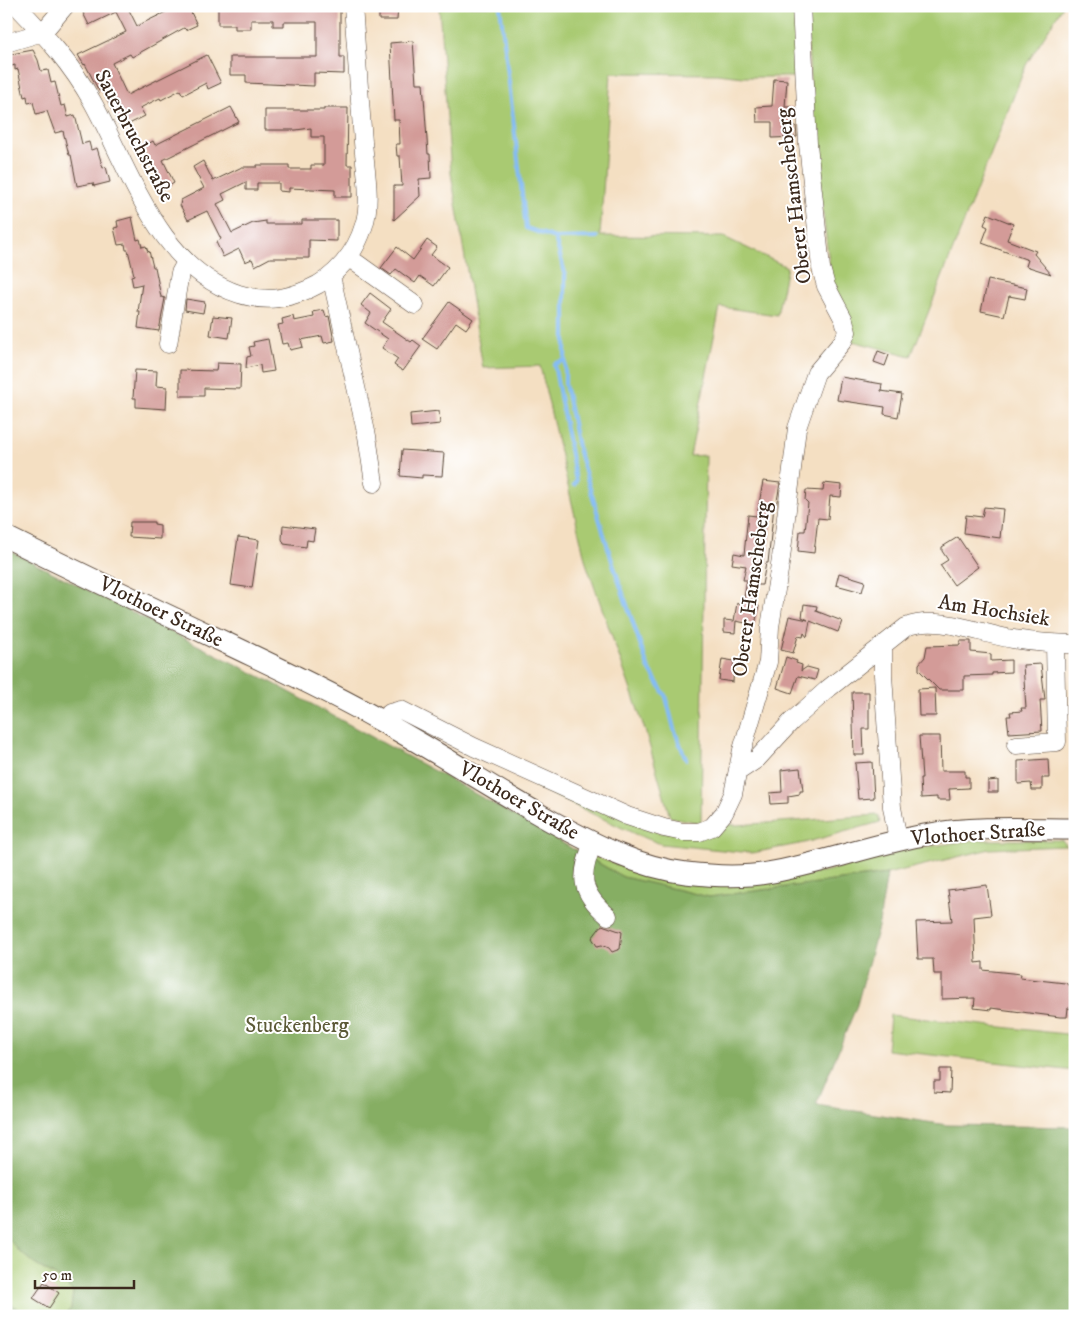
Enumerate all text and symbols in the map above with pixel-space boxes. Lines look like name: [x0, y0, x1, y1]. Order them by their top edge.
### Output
street label: Sauerbruchstraße: [88, 65, 180, 207]
street label: Oberer Hamscheberg: [770, 106, 818, 285]
street label: Oberer Hamscheberg: [727, 499, 777, 678]
street label: Vlothoer Straße: [94, 570, 228, 653]
street label: Am Hochsiek: [936, 589, 1052, 633]
street label: Vlothoer Straße: [453, 756, 584, 846]
street label: Vlothoer Straße: [909, 816, 1046, 852]
park label: Stuckenberg: [245, 1013, 349, 1039]
scale bar: [35, 1257, 134, 1289]
text: 50 m: [42, 1266, 72, 1285]

